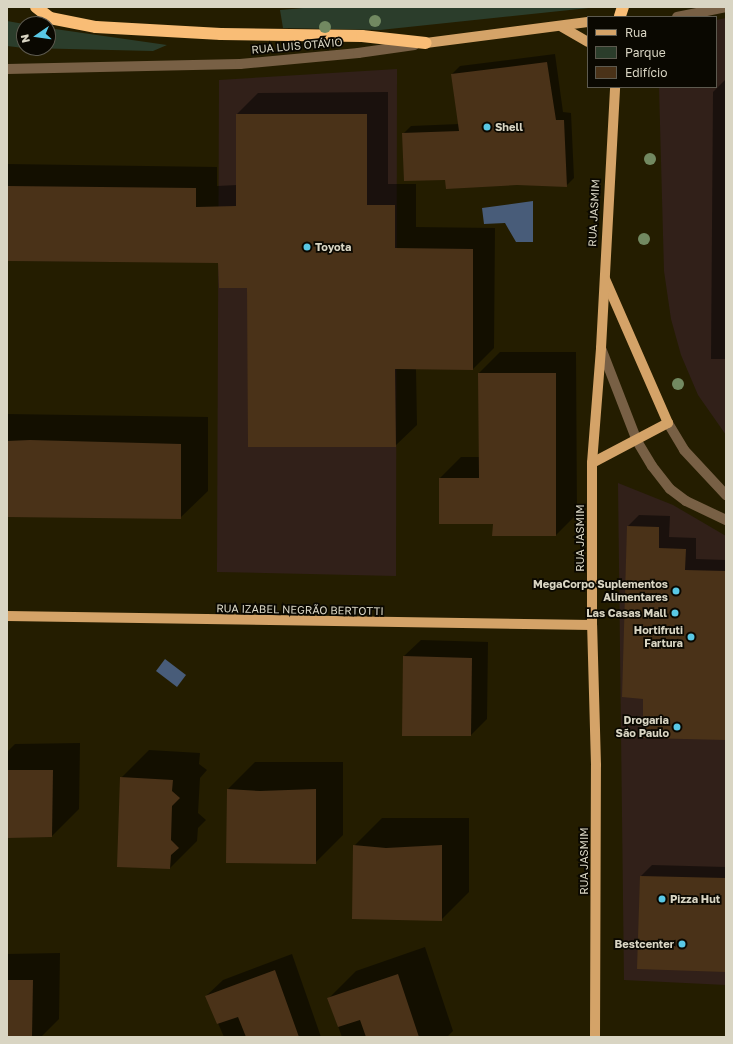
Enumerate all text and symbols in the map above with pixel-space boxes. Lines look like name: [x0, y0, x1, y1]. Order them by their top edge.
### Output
north arrow: [16, 16, 56, 56]
legend: [587, 16, 717, 88]
text: Rua: [625, 25, 647, 40]
text: N: [18, 33, 32, 44]
street label: RUA LUIS OTÁVIO: [251, 35, 343, 57]
text: Parque: [625, 45, 666, 60]
text: Edifício: [625, 65, 667, 80]
place label: Shell: [495, 120, 523, 134]
marker: Shell: [482, 122, 492, 132]
street label: RUA JASMIM: [586, 179, 602, 247]
place label: Toyota: [315, 240, 351, 254]
marker: Toyota: [302, 242, 312, 252]
street label: RUA JASMIM: [573, 504, 587, 572]
place label: MegaCorpo Suplementos Alimentares: [533, 578, 668, 604]
marker: MegaCorpo Suplementos Alimentares: [671, 586, 681, 596]
street label: RUA IZABEL NEGRÃO BERTOTTI: [216, 602, 384, 618]
place label: Las Casas Mall: [586, 606, 667, 620]
marker: Las Casas Mall: [670, 608, 680, 618]
place label: Hortifruti Fartura: [634, 624, 683, 650]
marker: Hortifruti Fartura: [686, 632, 696, 642]
place label: Drogaria São Paulo: [616, 714, 669, 740]
marker: Drogaria São Paulo: [672, 722, 682, 732]
street label: RUA JASMIM: [577, 827, 591, 895]
place label: Pizza Hut: [670, 892, 720, 906]
marker: Pizza Hut: [657, 894, 667, 904]
place label: Bestcenter: [615, 937, 674, 951]
marker: Bestcenter: [677, 939, 687, 949]

